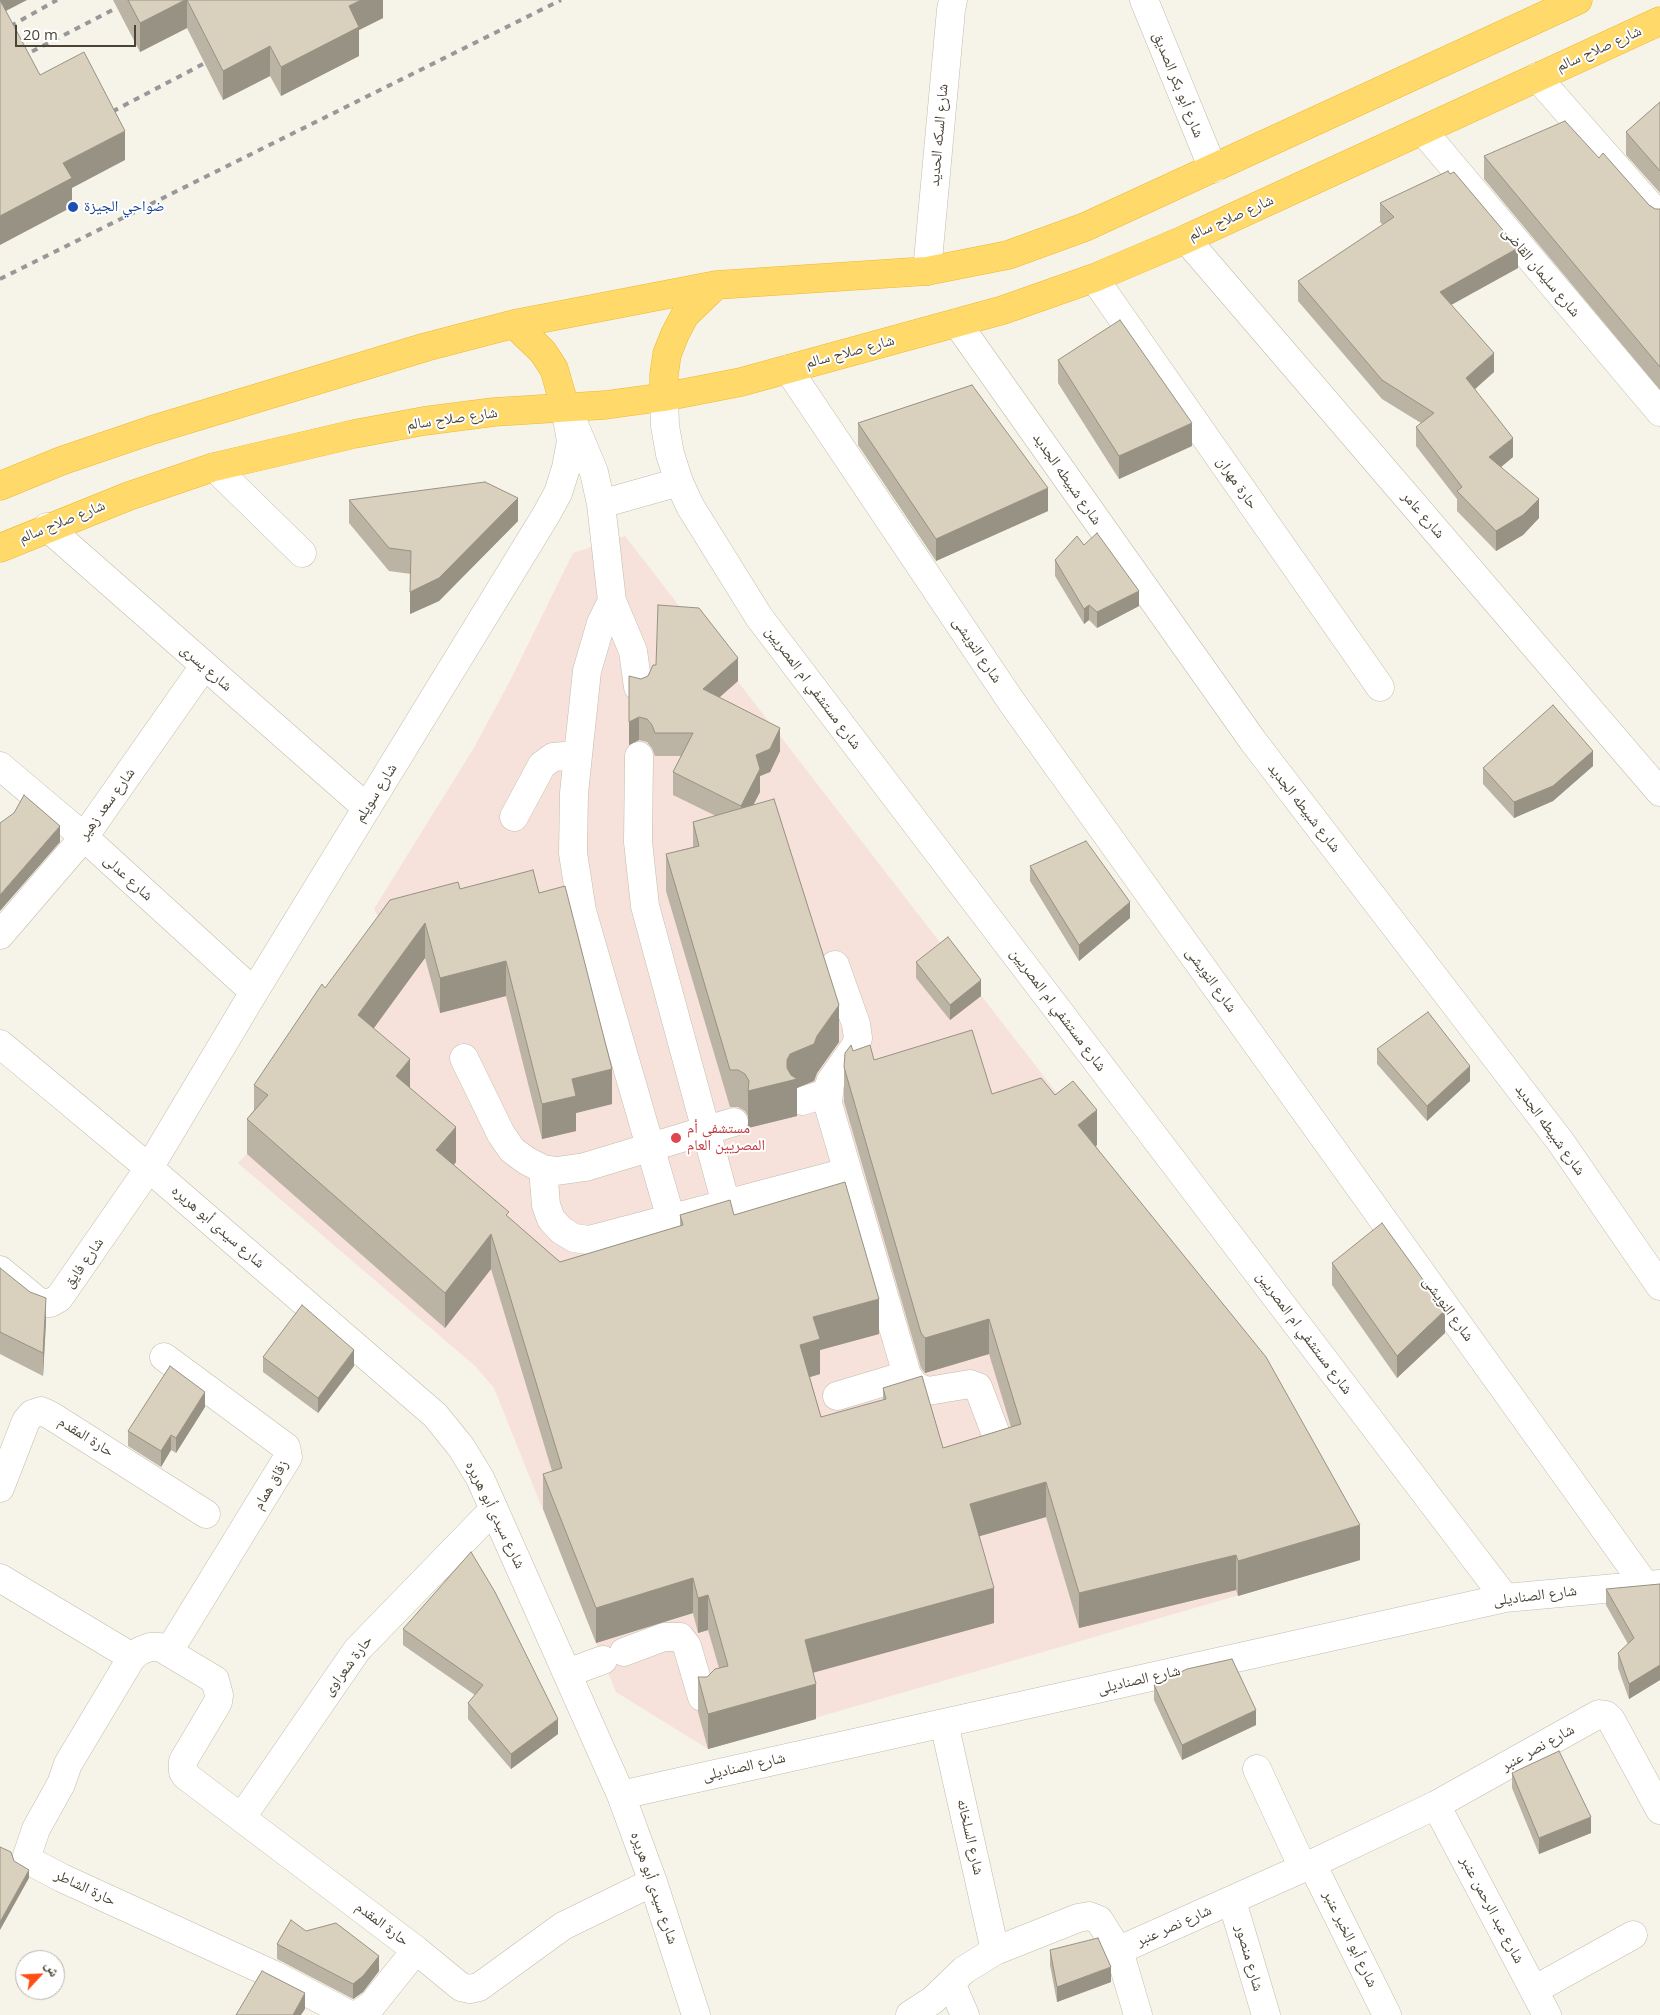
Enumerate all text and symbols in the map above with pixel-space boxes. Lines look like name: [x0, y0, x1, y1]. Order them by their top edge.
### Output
scale bar: [18, 15, 139, 47]
street label: شارع صلاح سالم: [1554, 22, 1644, 76]
text: 20 m: [23, 24, 58, 44]
street label: شارع أبو بكر الصديق: [1149, 30, 1207, 140]
street label: شارع السكه الحديد: [926, 83, 952, 187]
street label: شارع صلاح سالم: [1186, 191, 1276, 245]
place label: ضواحي الجيزة: [84, 198, 164, 216]
marker: ضواحي الجيزة: [66, 200, 80, 214]
street label: شارع سليمان القاضى: [1498, 223, 1584, 321]
street label: شارع صلاح سالم: [803, 331, 897, 373]
street label: شارع صلاح سالم: [405, 404, 499, 434]
street label: شارع شبيطه الجديد: [1029, 429, 1105, 529]
street label: حارة مهران: [1212, 453, 1262, 513]
street label: شارع عامر: [1398, 488, 1448, 542]
street label: شارع صلاح سالم: [16, 497, 108, 547]
street label: شارع النويشى: [948, 613, 1006, 687]
street label: شارع مستشفي ام المصريين: [761, 623, 865, 753]
street label: شارع يسرى: [176, 641, 236, 695]
street label: شارع سويلم: [351, 760, 401, 826]
street label: شارع شبيطه الجديد: [1264, 760, 1344, 856]
street label: شارع سعد زهير: [75, 765, 139, 843]
street label: شارع عدلى: [99, 851, 157, 905]
street label: شارع النويشى: [1181, 944, 1241, 1016]
street label: شارع مستشفي ام المصريين: [1006, 945, 1110, 1075]
street label: شارع شبيطه الجديد: [1511, 1081, 1589, 1179]
place label: مستشفى أم المصريين العام: [687, 1120, 765, 1155]
marker: مستشفى أم المصريين العام: [669, 1131, 683, 1145]
street label: شارع سيدى أبو هريره: [168, 1182, 268, 1272]
street label: شارع فايق: [60, 1234, 108, 1292]
street label: شارع مستشفي ام المصريين: [1252, 1268, 1356, 1398]
street label: شارع النويشى: [1418, 1273, 1478, 1345]
street label: حارة المقدم: [55, 1413, 117, 1461]
street label: زقاق همام: [250, 1457, 292, 1513]
street label: شارع سيدى أبو هريره: [461, 1458, 529, 1572]
street label: شارع الصناديلى: [1492, 1582, 1578, 1610]
street label: حارة شعراوى: [319, 1632, 377, 1700]
street label: شارع الصناديلى: [1096, 1662, 1182, 1698]
street label: شارع نصر عنبر: [1498, 1721, 1578, 1775]
street label: شارع الصناديلى: [701, 1749, 787, 1785]
street label: شارع السلخانه: [953, 1797, 987, 1877]
street label: شارع سيدى أبو هريره: [626, 1829, 682, 1947]
street label: شارع عبد الرحمن عنبر: [1456, 1853, 1528, 1967]
street label: حارة الشاطر: [51, 1866, 119, 1910]
street label: شارع أبو الخير عنبر: [1319, 1888, 1381, 1990]
street label: حارة المقدم: [352, 1898, 412, 1950]
street label: شارع نصر عنبر: [1134, 1901, 1214, 1951]
street label: شارع منصور: [1231, 1923, 1267, 1993]
north arrow: [15, 1950, 65, 2000]
text: ش: [41, 1958, 65, 1980]

